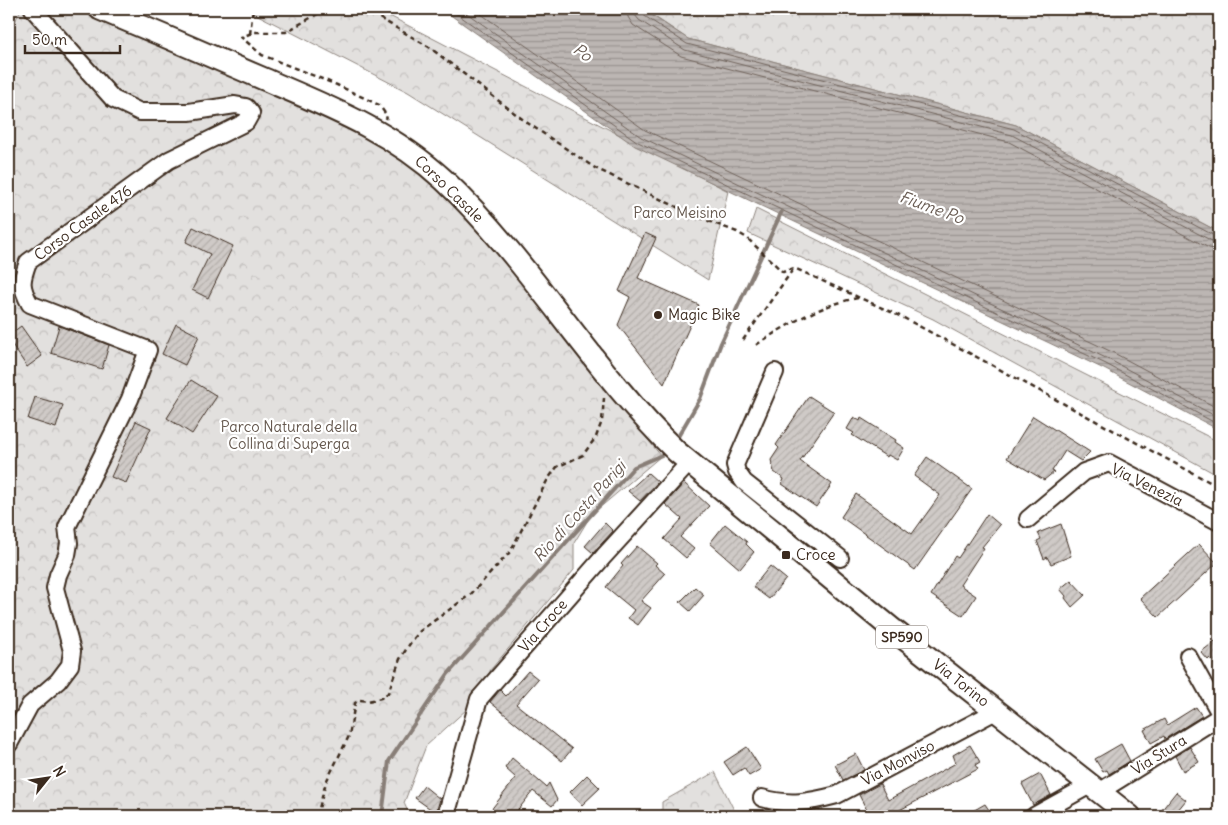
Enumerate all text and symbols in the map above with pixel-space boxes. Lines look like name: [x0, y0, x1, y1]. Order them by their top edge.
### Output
scale bar: [25, 22, 120, 54]
text: 50 m: [32, 30, 67, 49]
water label: Po: [570, 39, 597, 66]
street label: Corso Casale: [411, 151, 488, 226]
street label: Corso Casale 476: [30, 181, 135, 264]
water label: Fiume Po: [897, 186, 968, 228]
park label: Parco Meisino: [633, 203, 727, 222]
place label: Magic Bike: [668, 305, 740, 324]
marker: Magic Bike: [652, 309, 664, 321]
park label: Parco Naturale della Collina di Superga: [221, 417, 358, 453]
water label: Rio di Costa Parigi: [528, 454, 631, 566]
street label: Via Venezia: [1108, 459, 1187, 510]
place label: Croce: [796, 545, 836, 564]
marker: Croce: [780, 549, 792, 561]
street label: Via Croce: [514, 595, 571, 656]
road number: SP590: [876, 626, 928, 649]
street label: Via Torino: [929, 655, 993, 711]
street label: Via Stura: [1128, 730, 1190, 779]
street label: Via Monviso: [858, 735, 937, 790]
north arrow: [22, 752, 72, 802]
text: N: [49, 763, 69, 780]

